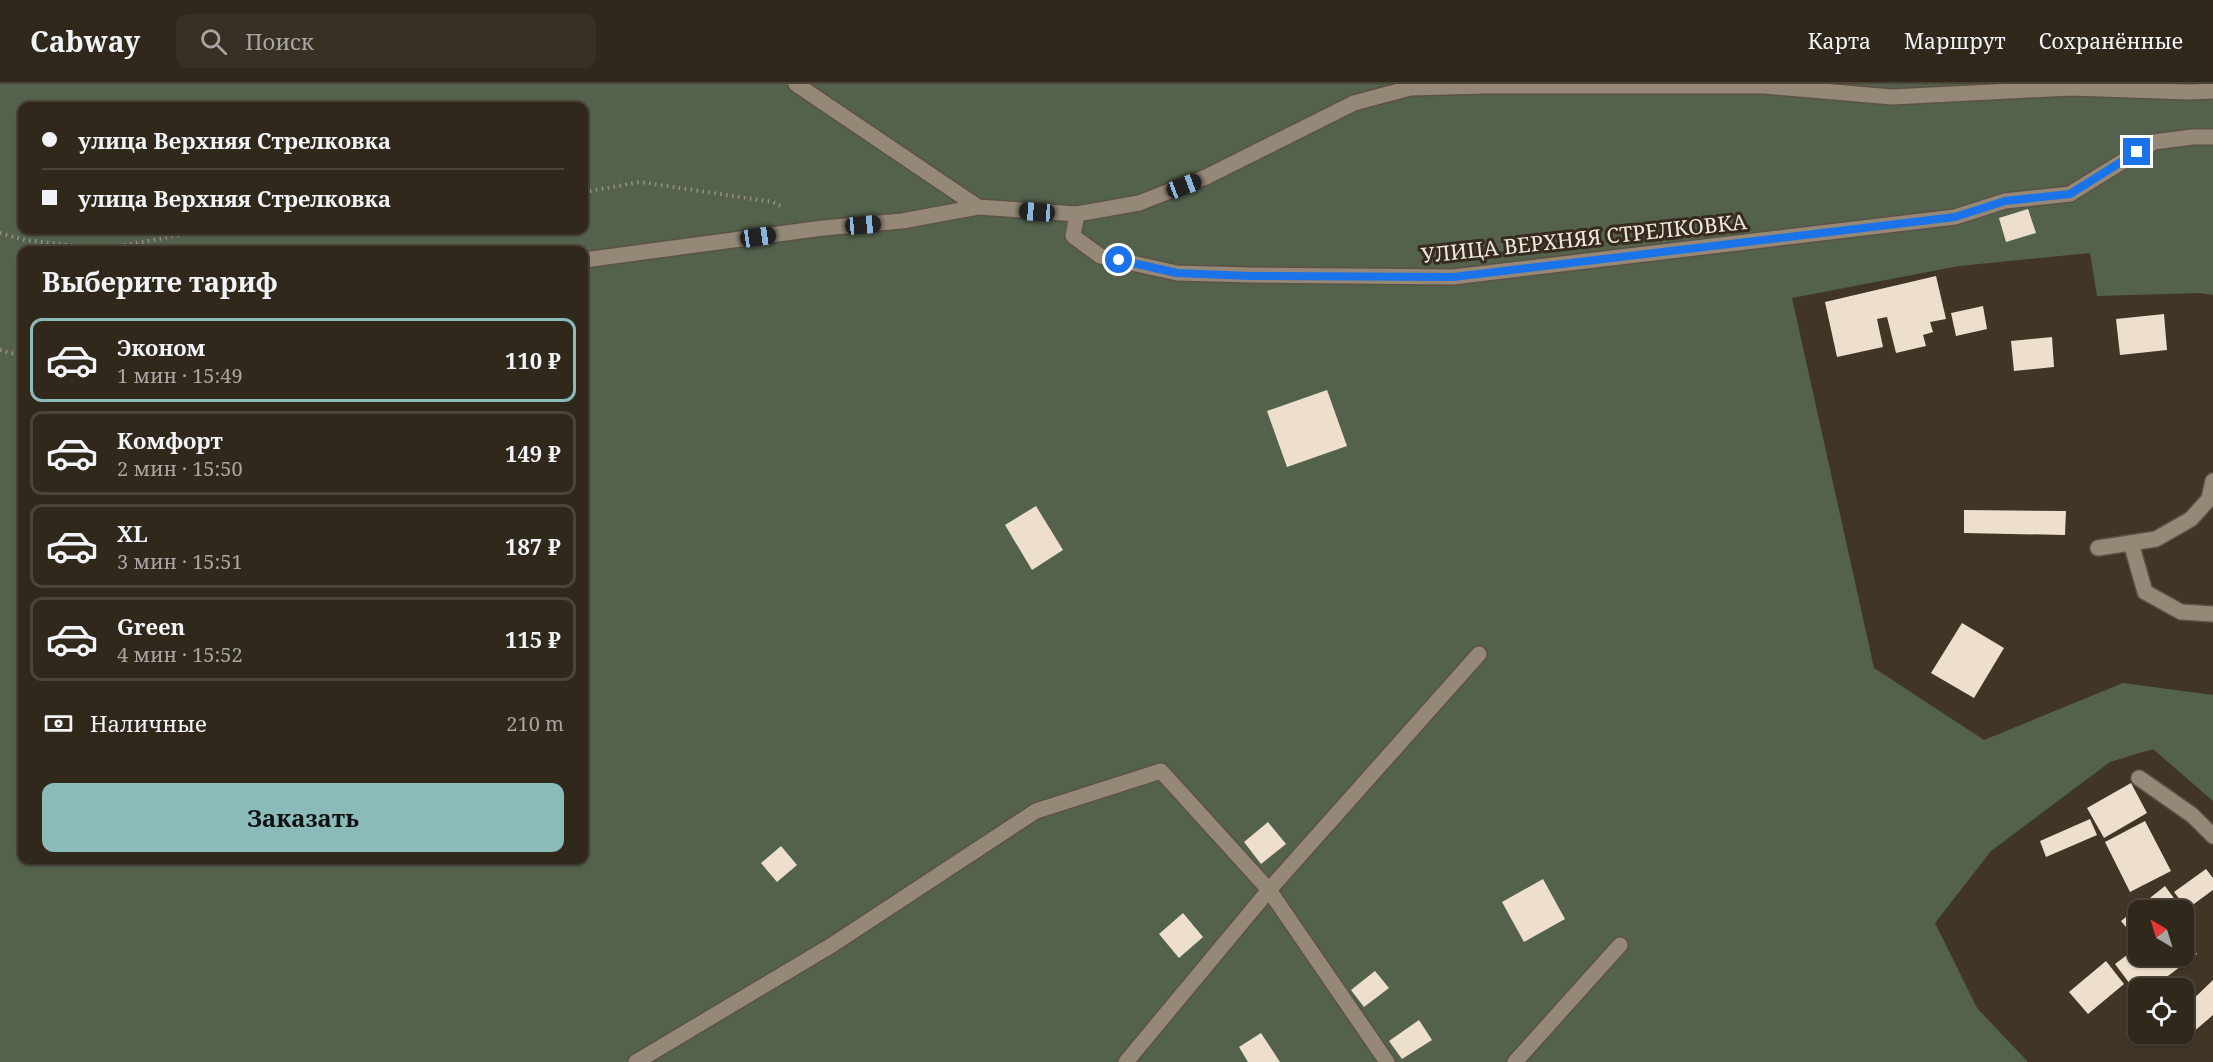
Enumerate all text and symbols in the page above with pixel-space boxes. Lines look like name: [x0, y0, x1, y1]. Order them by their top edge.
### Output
search box: [176, 14, 596, 68]
text: Cabway: [30, 22, 140, 60]
icon: search: [197, 25, 230, 58]
text: Поиск: [245, 26, 314, 56]
text: Карта: [1808, 27, 1871, 55]
text: Маршрут: [1904, 27, 2006, 55]
text: Сохранённые: [2039, 27, 2183, 55]
text: улица Верхняя Стрелковка: [78, 125, 391, 155]
route end: [2123, 138, 2150, 165]
car: [1164, 171, 1204, 201]
text: улица Верхняя Стрелковка: [78, 183, 391, 213]
car: [1018, 202, 1056, 222]
street label: УЛИЦА ВЕРХНЯЯ СТРЕЛКОВКА: [1420, 207, 1748, 269]
car: [844, 214, 882, 236]
car: [739, 226, 777, 248]
route start: [1105, 246, 1132, 273]
text: Выберите тариф: [42, 263, 278, 300]
text: Эконом: [117, 332, 205, 362]
icon: car: [45, 333, 99, 387]
text: 110 ₽: [505, 345, 561, 375]
text: 1 мин · 15:49: [117, 362, 243, 389]
text: Комфорт: [117, 425, 223, 455]
icon: car: [45, 426, 99, 480]
text: 149 ₽: [505, 438, 561, 468]
text: 2 мин · 15:50: [117, 455, 243, 482]
text: XL: [117, 518, 148, 548]
icon: car: [45, 519, 99, 573]
text: 187 ₽: [505, 531, 561, 561]
text: 3 мин · 15:51: [117, 548, 243, 575]
text: Green: [117, 611, 185, 641]
icon: car: [45, 612, 99, 666]
text: 115 ₽: [505, 624, 561, 654]
text: 4 мин · 15:52: [117, 641, 243, 668]
icon: cash: [42, 707, 75, 740]
text: Наличные: [90, 708, 207, 738]
text: 210 m: [506, 710, 564, 737]
button: Заказать: [42, 783, 564, 852]
north arrow: [2128, 900, 2194, 966]
map controls: [2128, 900, 2194, 1044]
button: locate: [2128, 978, 2194, 1044]

